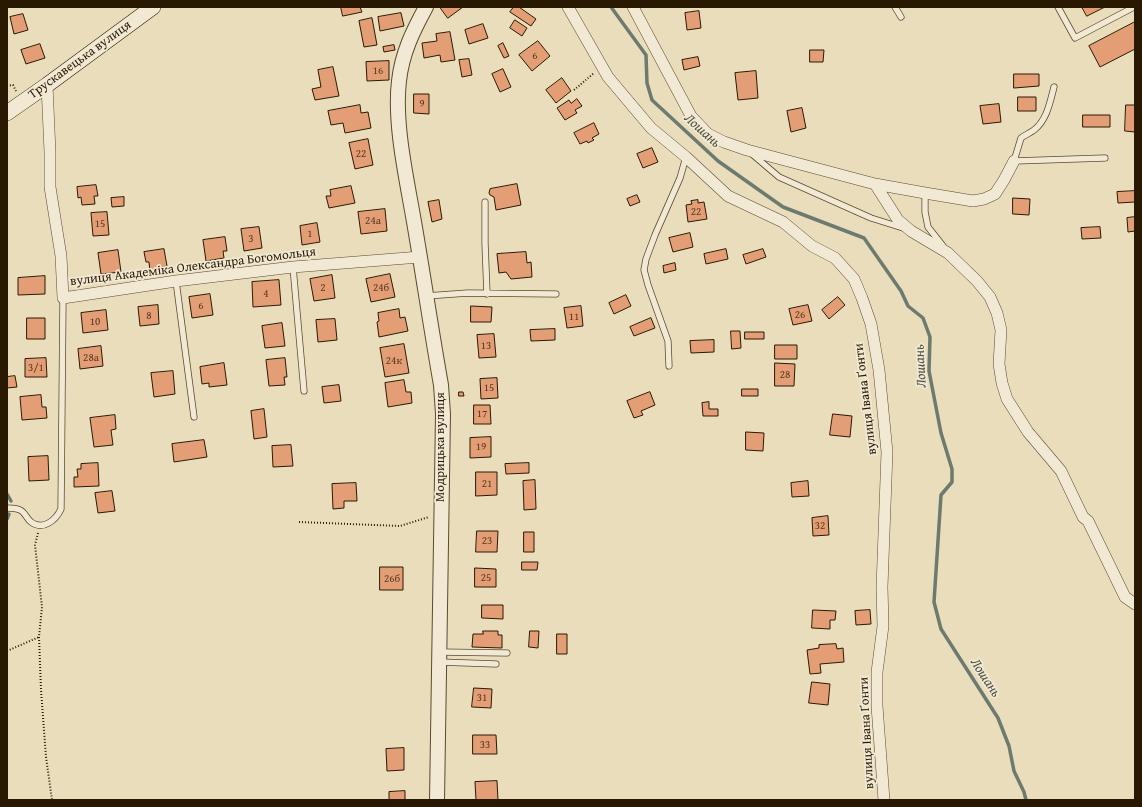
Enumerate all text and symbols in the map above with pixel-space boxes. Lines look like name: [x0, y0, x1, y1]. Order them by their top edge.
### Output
street label: Трускавецька вулиця: [26, 17, 134, 103]
house number: 6: [532, 49, 538, 63]
house number: 16: [373, 64, 383, 78]
house number: 9: [419, 97, 425, 111]
water label: Лошань: [680, 110, 724, 152]
house number: 22: [356, 147, 366, 161]
house number: 22: [691, 205, 701, 219]
house number: 24а: [365, 214, 381, 228]
house number: 15: [95, 217, 105, 231]
house number: 1: [307, 227, 313, 241]
house number: 3: [248, 232, 254, 246]
street label: вулиця Академіка Олександра Богомольця: [69, 244, 317, 290]
house number: 2: [320, 281, 326, 295]
house number: 24б: [373, 281, 389, 295]
house number: 4: [263, 287, 269, 301]
house number: 6: [198, 299, 204, 313]
house number: 26: [795, 308, 805, 322]
house number: 8: [146, 309, 152, 323]
house number: 11: [569, 310, 579, 324]
house number: 10: [90, 315, 100, 329]
house number: 13: [481, 339, 491, 353]
street label: вулиця Івана Ґонти: [851, 342, 881, 456]
water label: Лошань: [911, 344, 931, 388]
house number: 28а: [83, 351, 99, 365]
house number: 24к: [386, 354, 402, 368]
house number: 3/1: [28, 361, 44, 375]
house number: 28: [780, 368, 790, 382]
house number: 15: [484, 381, 494, 395]
street label: Модрицька вулиця: [433, 392, 449, 502]
house number: 17: [477, 407, 487, 421]
house number: 19: [476, 440, 486, 454]
house number: 21: [482, 477, 492, 491]
house number: 32: [815, 519, 825, 533]
house number: 23: [482, 534, 492, 548]
house number: 25: [481, 571, 491, 585]
house number: 26б: [384, 572, 400, 586]
water label: Лошань: [966, 655, 1004, 701]
street label: вулиця Івана Ґонти: [856, 677, 878, 789]
house number: 31: [477, 691, 487, 705]
house number: 33: [480, 738, 490, 752]

